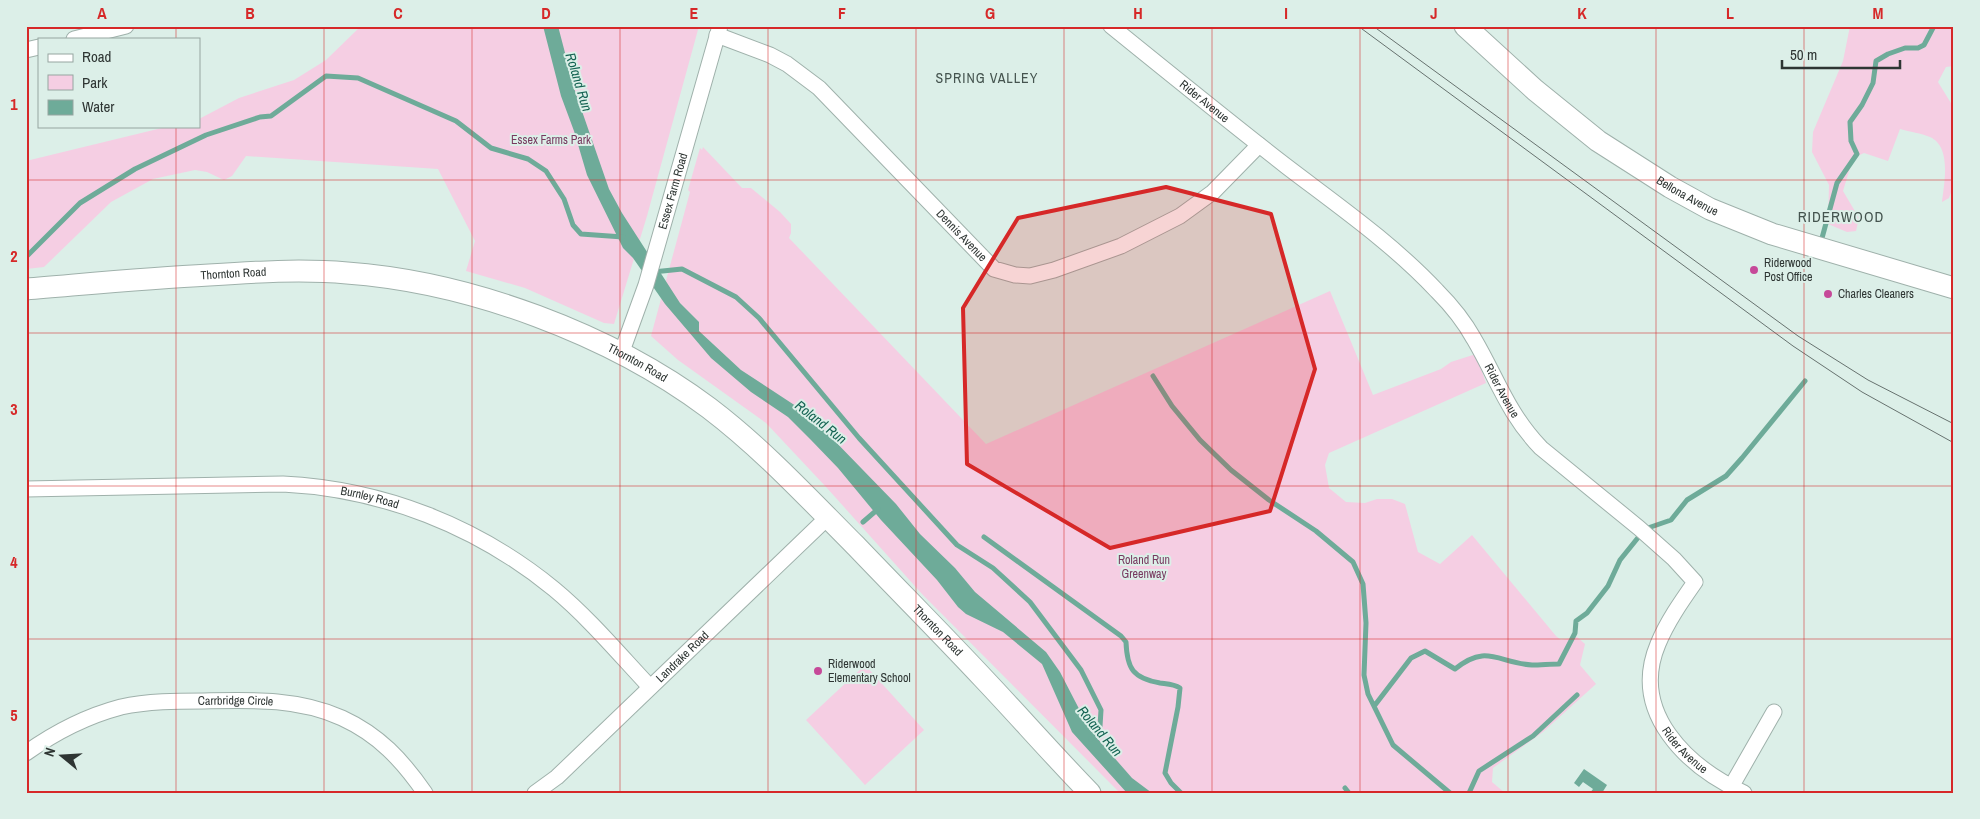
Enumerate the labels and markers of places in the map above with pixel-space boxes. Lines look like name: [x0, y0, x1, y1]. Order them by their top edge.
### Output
place label: Riderwood Post Office: [1764, 255, 1813, 285]
marker: Riderwood Post Office: [1748, 264, 1760, 276]
place label: Charles Cleaners: [1838, 286, 1914, 302]
marker: Charles Cleaners: [1822, 288, 1834, 300]
place label: Riderwood Elementary School: [828, 656, 911, 686]
marker: Riderwood Elementary School: [812, 665, 824, 677]

